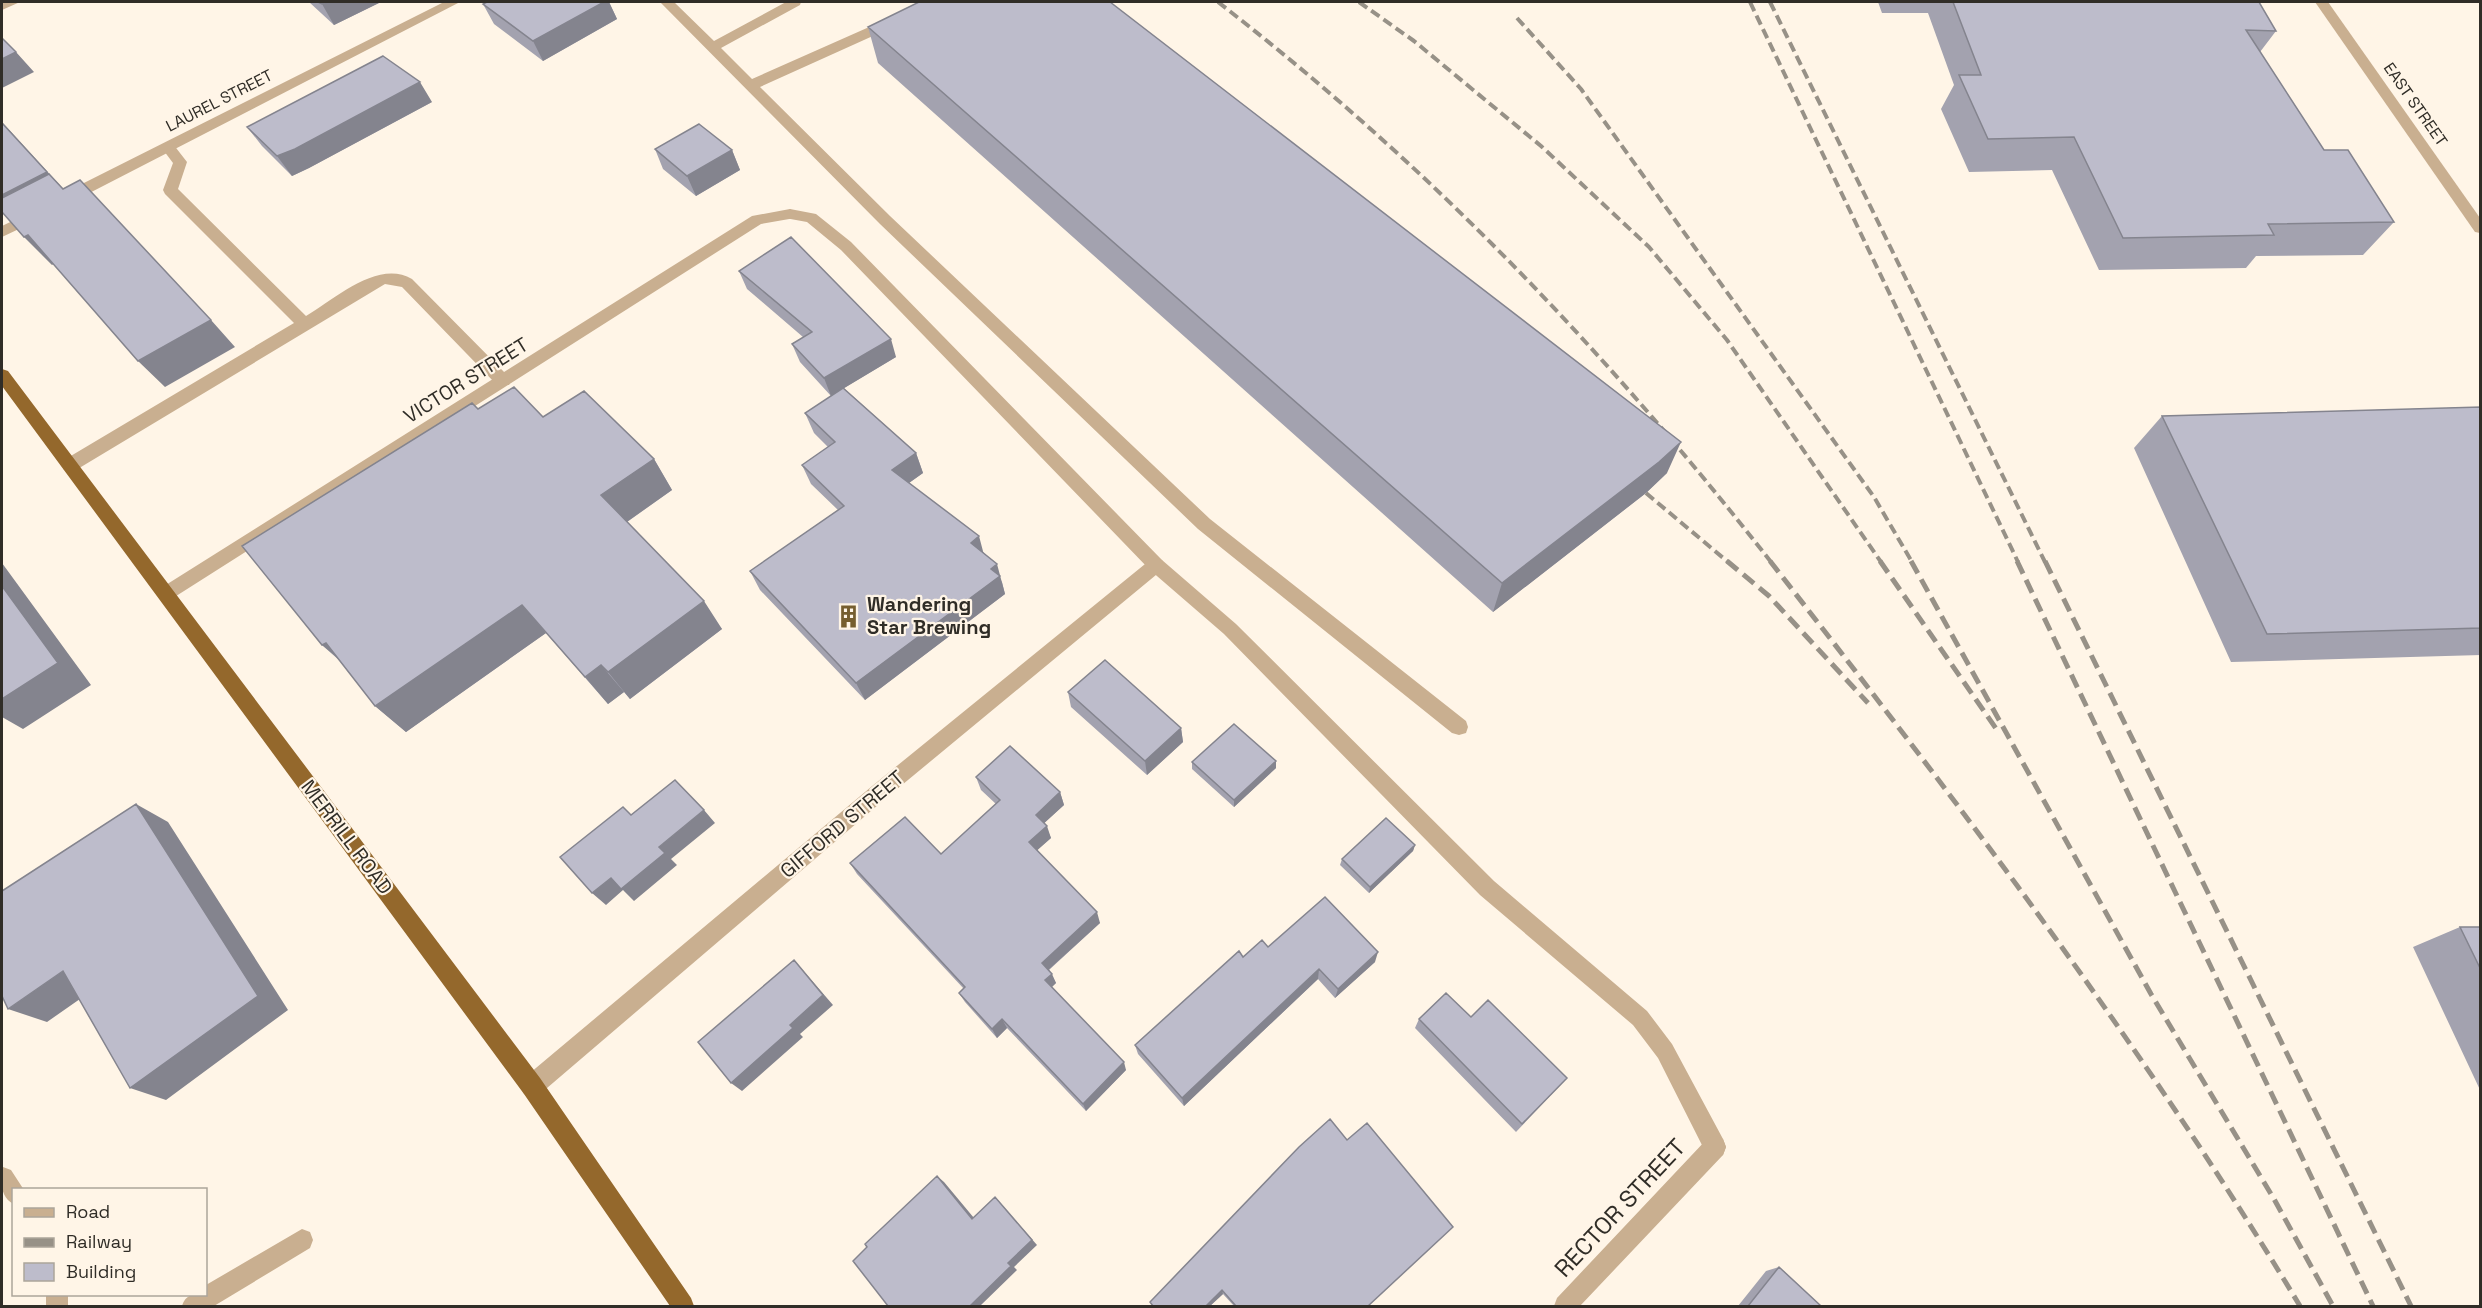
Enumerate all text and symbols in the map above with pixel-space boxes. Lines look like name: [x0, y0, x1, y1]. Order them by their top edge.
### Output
street label: EAST STREET: [2379, 58, 2452, 150]
street label: LAUREL STREET: [162, 65, 276, 136]
street label: VICTOR STREET: [399, 331, 533, 429]
place label: Wandering Star Brewing: [867, 591, 991, 640]
building icon: Wandering Star Brewing: [836, 603, 862, 629]
street label: GIFFORD STREET: [775, 764, 910, 884]
street label: MERRILL ROAD: [295, 775, 399, 899]
street label: RECTOR STREET: [1547, 1132, 1692, 1284]
legend: [12, 1188, 207, 1296]
text: Road: [66, 1200, 110, 1223]
text: Railway: [66, 1230, 132, 1253]
text: Building: [66, 1260, 136, 1283]

